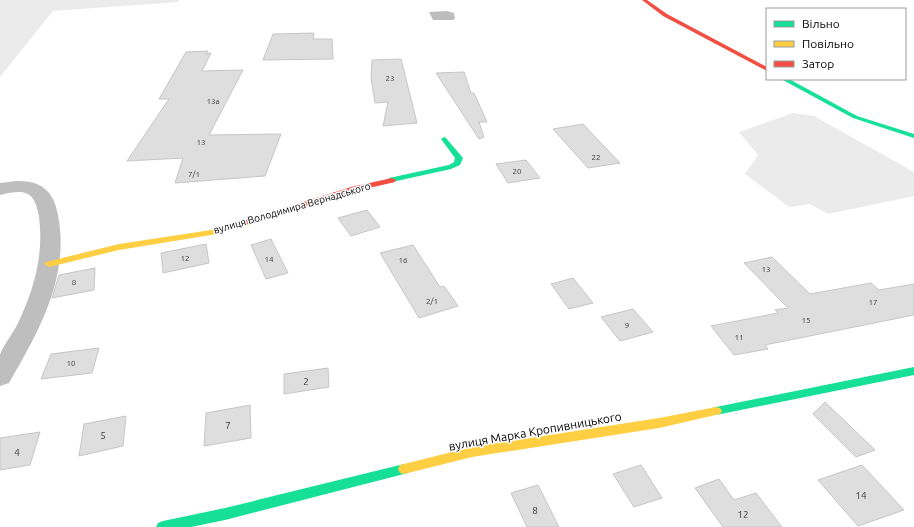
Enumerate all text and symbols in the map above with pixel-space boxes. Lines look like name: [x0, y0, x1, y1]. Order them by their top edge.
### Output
legend: [766, 8, 906, 80]
text: Вільно: [802, 17, 840, 30]
text: Повільно: [802, 37, 854, 50]
text: Затор: [802, 57, 834, 70]
house number: 23: [385, 74, 395, 83]
house number: 13а: [206, 97, 220, 106]
house number: 13: [196, 138, 206, 147]
house number: 22: [591, 153, 601, 162]
house number: 20: [512, 167, 522, 176]
house number: 7/1: [188, 170, 200, 179]
street label: вулиця Володимира Вернадського: [212, 180, 372, 236]
house number: 12: [180, 254, 190, 263]
house number: 14: [264, 255, 274, 264]
house number: 16: [398, 256, 408, 265]
house number: 13: [761, 265, 771, 274]
house number: 8: [72, 278, 77, 287]
house number: 2/1: [426, 297, 438, 306]
house number: 17: [868, 298, 878, 307]
house number: 15: [801, 316, 811, 325]
house number: 9: [625, 321, 629, 330]
house number: 11: [734, 333, 744, 342]
house number: 10: [66, 359, 76, 368]
house number: 2: [303, 376, 309, 387]
street label: вулиця Марка Кропивницького: [448, 409, 622, 453]
house number: 7: [225, 420, 231, 431]
house number: 5: [100, 430, 106, 441]
house number: 4: [14, 447, 20, 458]
house number: 14: [855, 490, 867, 501]
house number: 8: [532, 505, 538, 516]
house number: 12: [737, 509, 749, 520]

